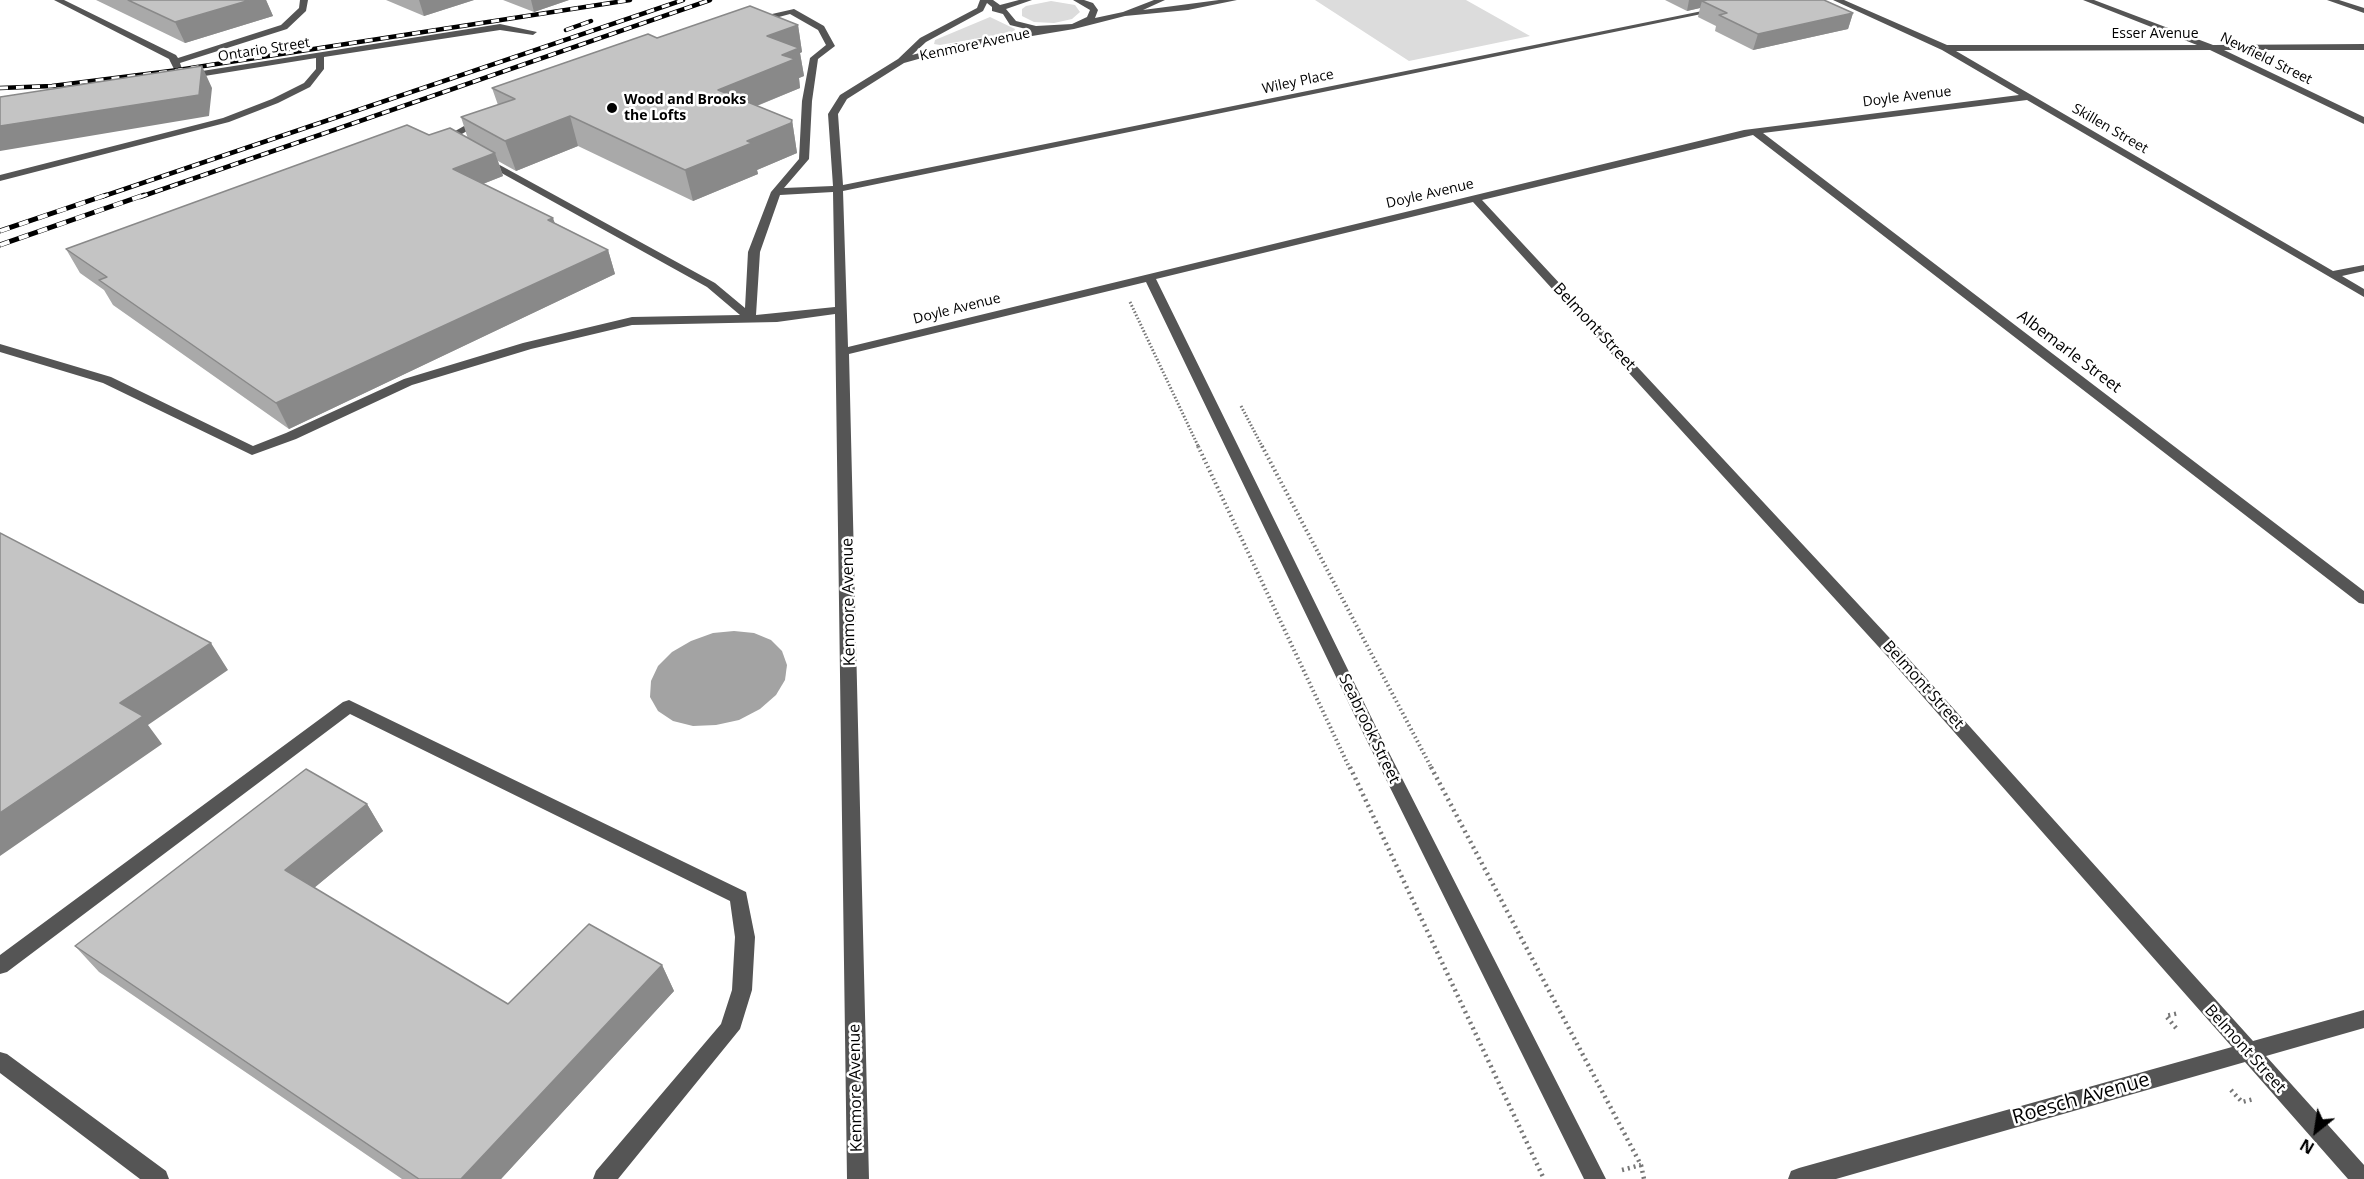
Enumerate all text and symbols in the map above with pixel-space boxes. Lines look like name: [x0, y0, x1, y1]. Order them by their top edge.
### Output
street label: Kenmore Avenue: [918, 25, 1032, 65]
street label: Esser Avenue: [2111, 26, 2199, 42]
street label: Newfield Street: [2217, 29, 2315, 89]
street label: Ontario Street: [217, 34, 311, 66]
street label: Wiley Place: [1261, 66, 1335, 98]
street label: Doyle Avenue: [1862, 83, 1952, 111]
place label: Wood and Brooks the Lofts: [624, 92, 746, 124]
marker: Wood and Brooks the Lofts: [605, 101, 619, 115]
street label: Skillen Street: [2069, 101, 2151, 157]
street label: Doyle Avenue: [1385, 176, 1475, 212]
street label: Belmont Street: [1549, 279, 1639, 375]
street label: Doyle Avenue: [912, 290, 1002, 328]
street label: Albemarle Street: [2013, 307, 2125, 397]
street label: Kenmore Avenue: [838, 538, 860, 666]
street label: Belmont Street: [1878, 637, 1968, 733]
street label: Seabrook Street: [1334, 671, 1404, 787]
street label: Belmont Street: [2200, 1001, 2290, 1097]
street label: Kenmore Avenue: [845, 1024, 867, 1152]
street label: Roesch Avenue: [2010, 1068, 2152, 1130]
north arrow: [2286, 1101, 2346, 1161]
text: N: [2296, 1134, 2318, 1159]

